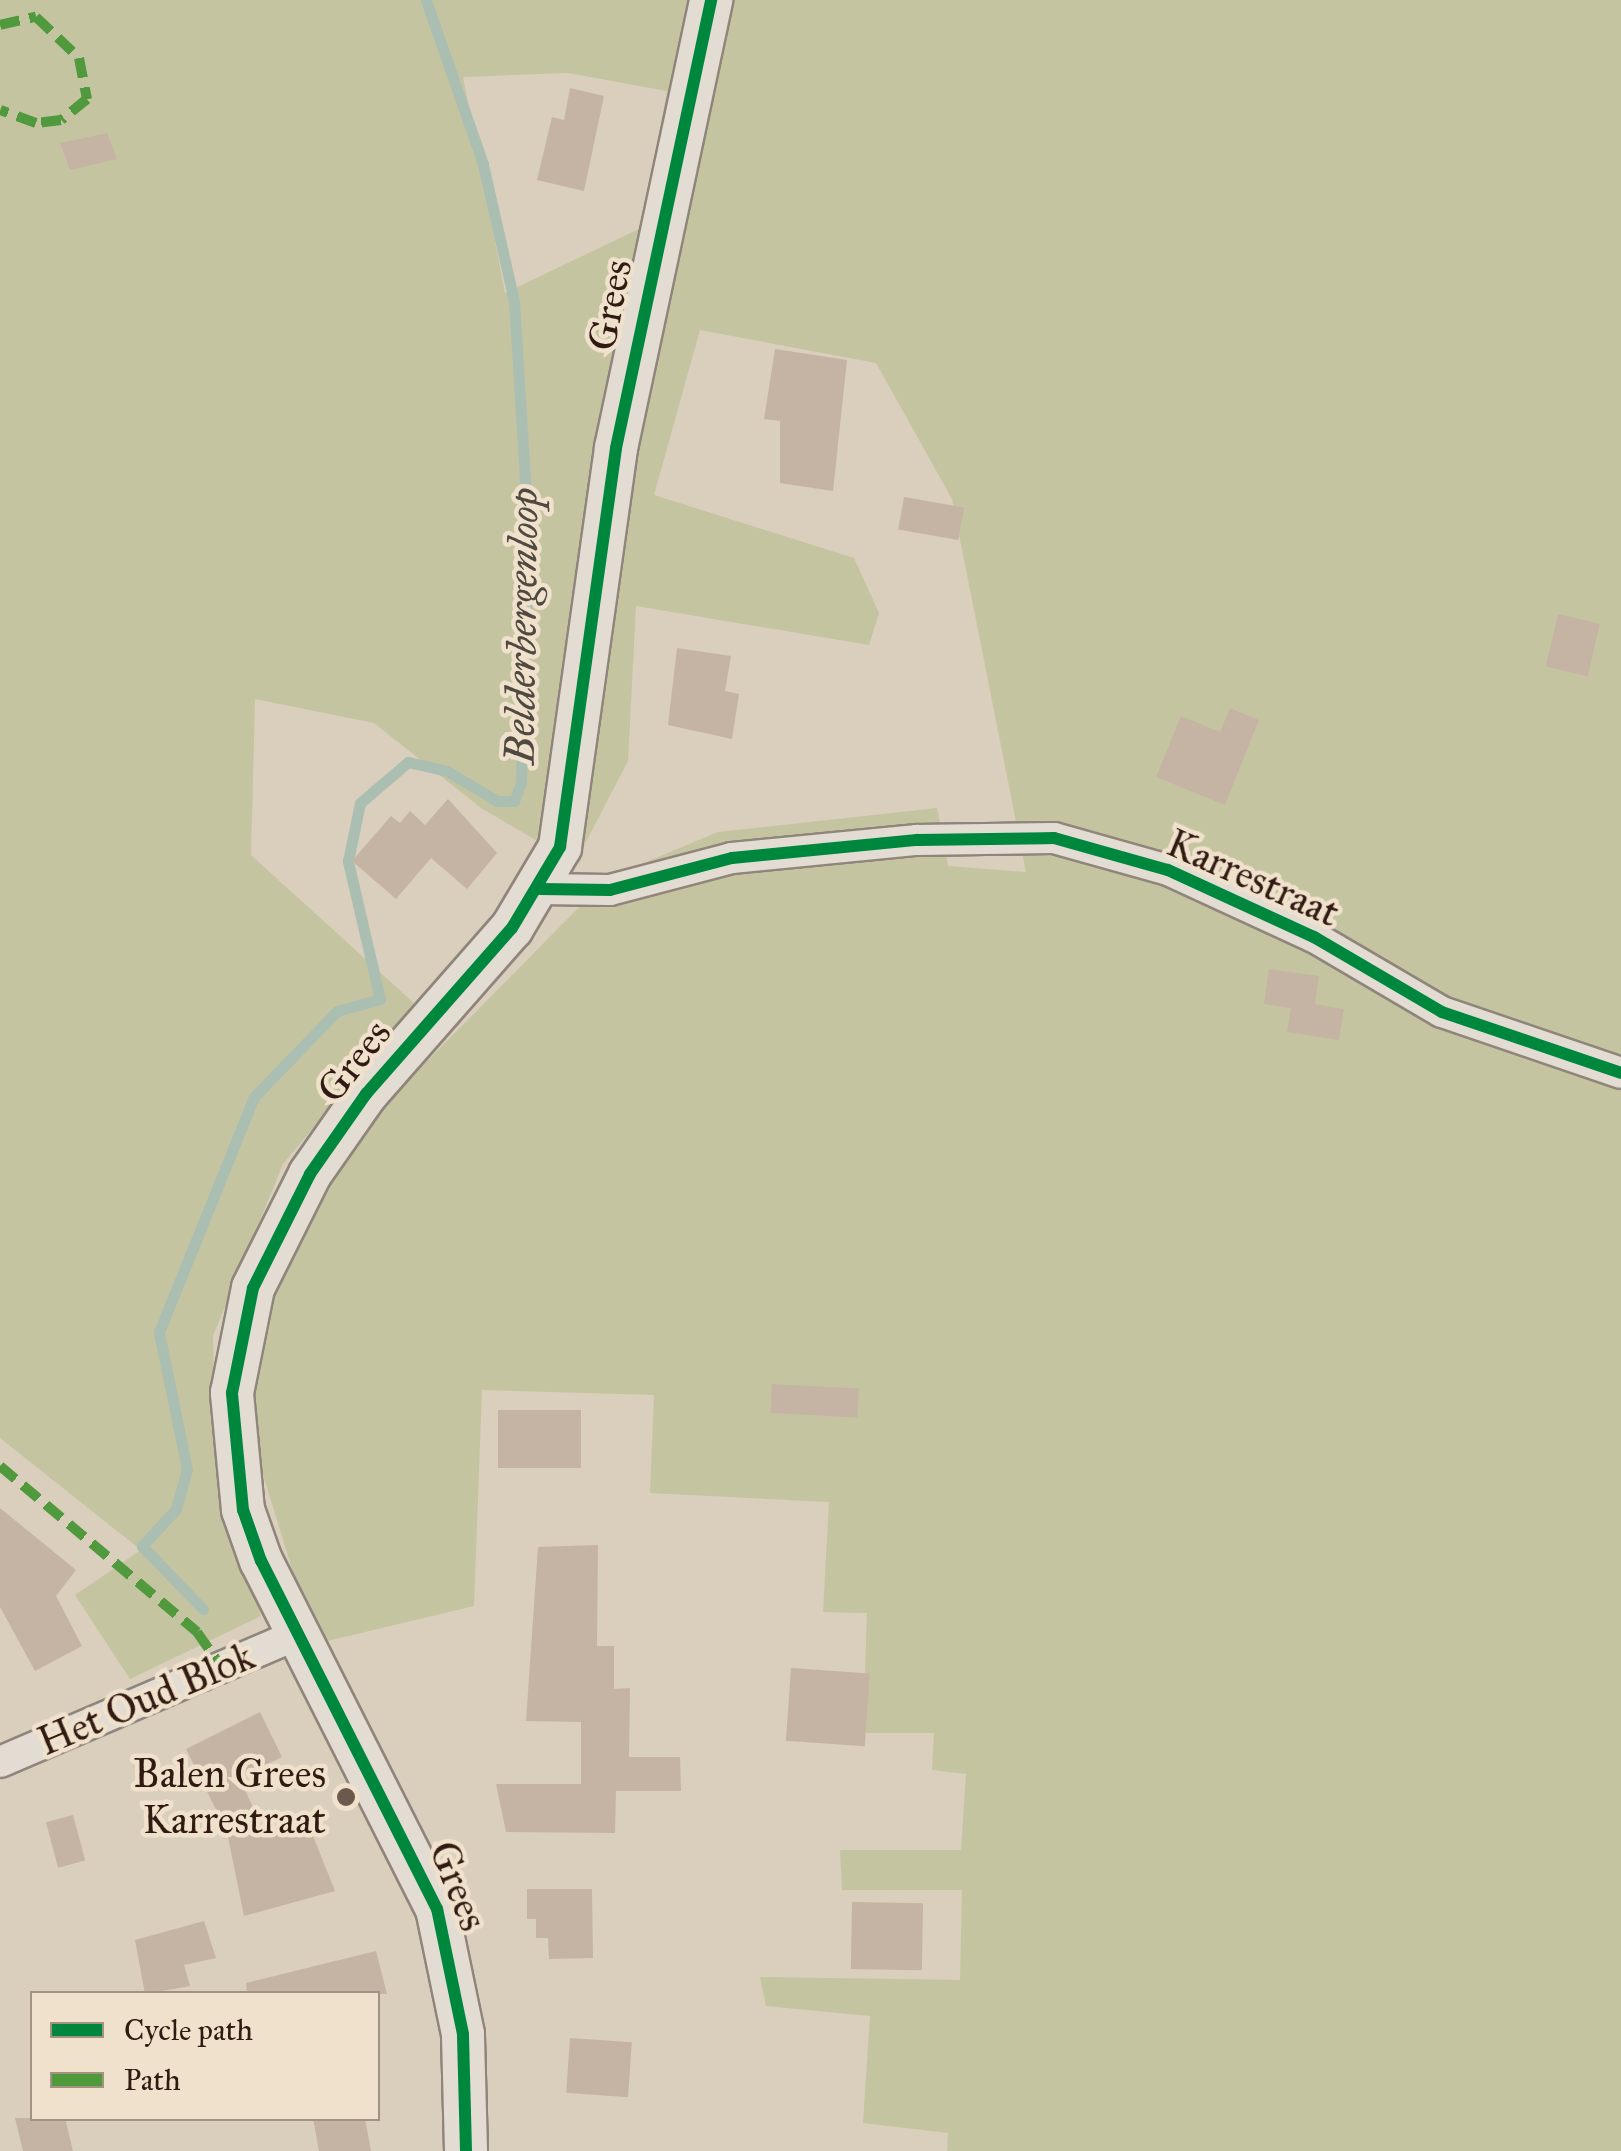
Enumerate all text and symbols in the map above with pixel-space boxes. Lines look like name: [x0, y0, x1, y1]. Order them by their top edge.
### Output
street label: Grees: [578, 255, 642, 355]
water label: Belderbergenloop: [494, 487, 550, 765]
street label: Karrestraat: [1159, 819, 1347, 937]
street label: Grees: [307, 1010, 401, 1112]
street label: Het Oud Blok: [31, 1632, 261, 1766]
place label: Balen Grees Karrestraat: [133, 1750, 326, 1844]
marker: Balen Grees Karrestraat: [335, 1786, 357, 1808]
street label: Grees: [419, 1834, 497, 1938]
legend: [30, 1991, 380, 2121]
text: Cycle path: [124, 2012, 253, 2048]
text: Path: [124, 2062, 181, 2098]

